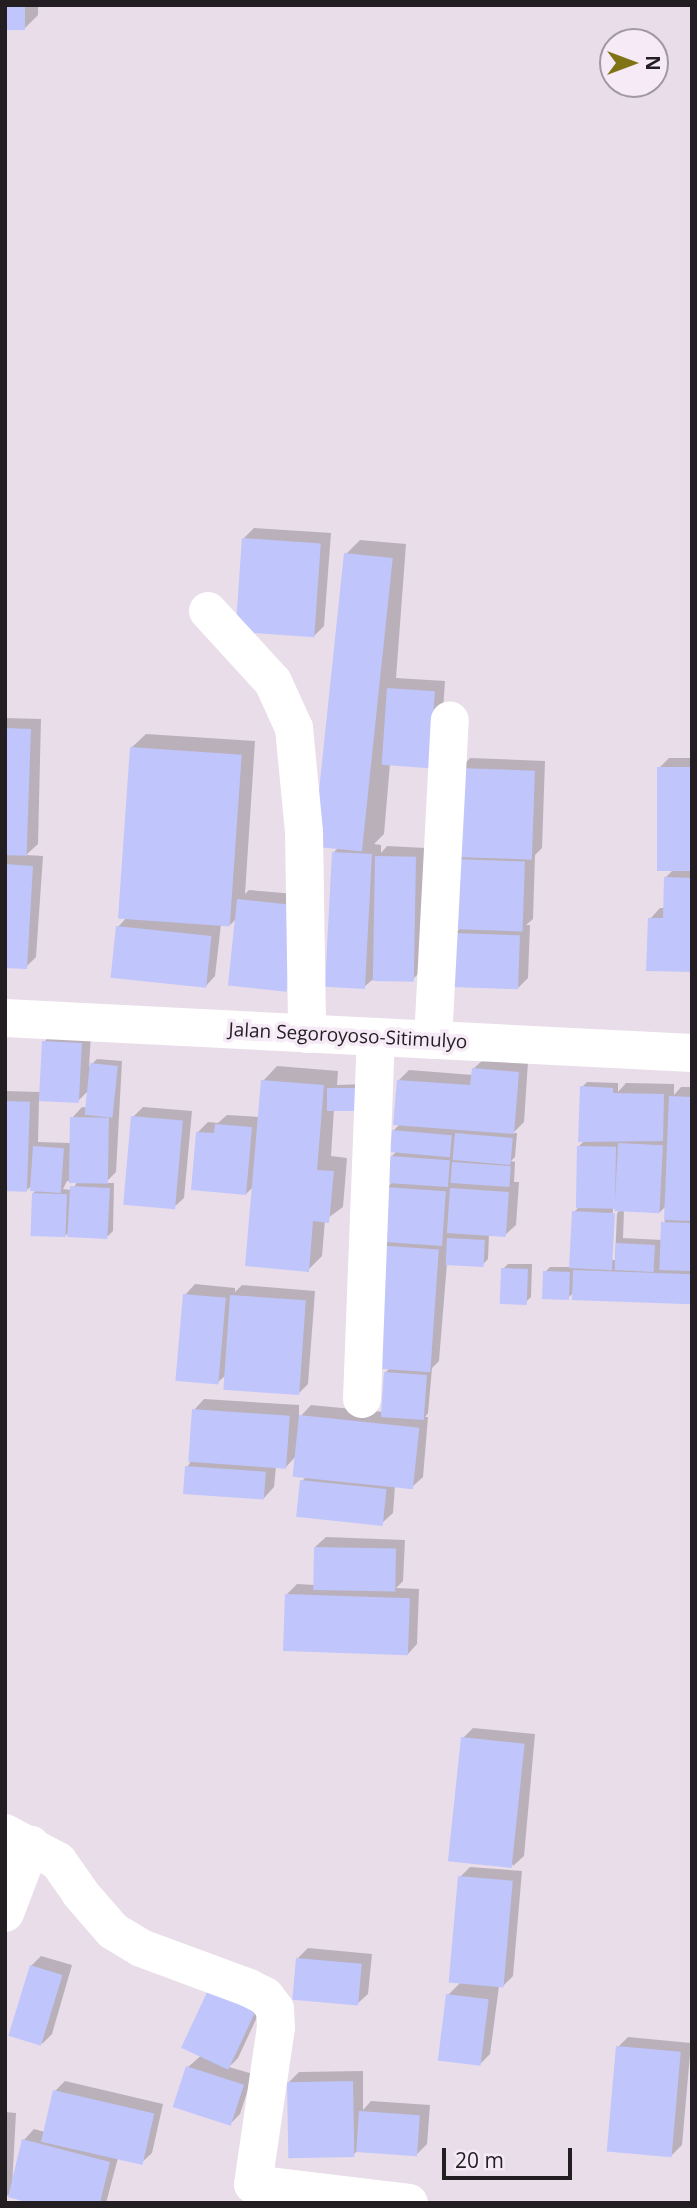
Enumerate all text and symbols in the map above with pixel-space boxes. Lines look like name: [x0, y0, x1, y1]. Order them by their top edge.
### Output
north arrow: [599, 28, 669, 98]
text: N: [640, 55, 666, 71]
street label: Jalan Segoroyoso-Sitimulyo: [228, 1018, 468, 1054]
scale bar: [445, 2134, 574, 2178]
text: 20 m: [455, 2146, 504, 2174]

